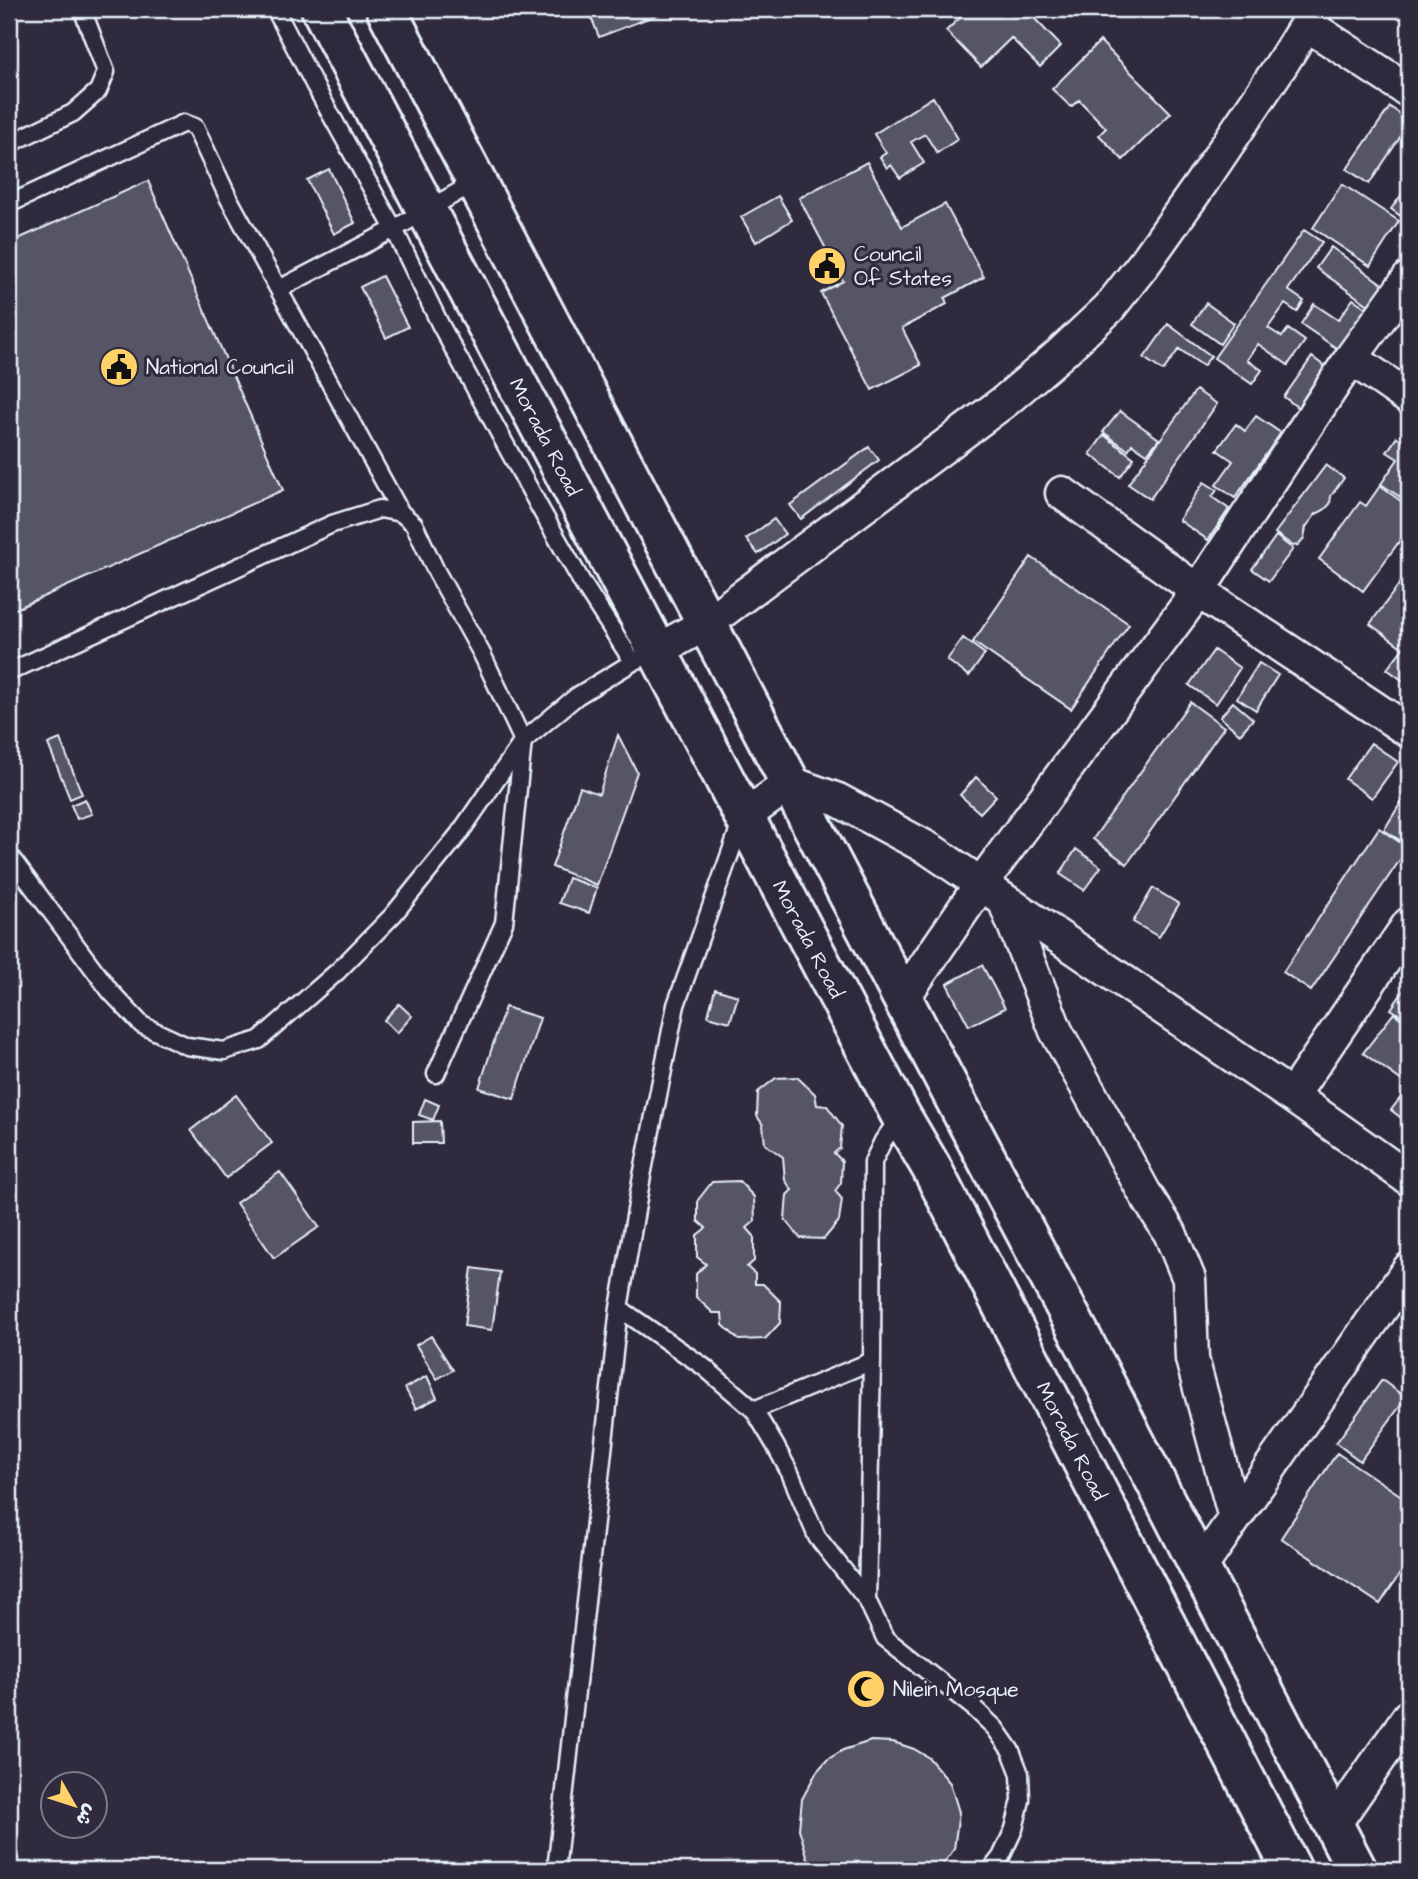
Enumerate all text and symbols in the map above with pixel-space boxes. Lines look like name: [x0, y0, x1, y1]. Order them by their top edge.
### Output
place label: Council Of States: [854, 240, 952, 293]
public building icon: Council Of States: [806, 245, 848, 287]
public building icon: National Council: [98, 346, 140, 388]
place label: National Council: [146, 353, 294, 382]
street label: Morada Road: [502, 373, 588, 501]
street label: Morada Road: [765, 875, 851, 1003]
street label: Morada Road: [1029, 1377, 1114, 1506]
mosque icon: Nilein Mosque: [845, 1668, 887, 1710]
place label: Nilein Mosque: [893, 1675, 1019, 1704]
north arrow: [38, 1770, 108, 1840]
text: ش: [69, 1798, 103, 1831]

